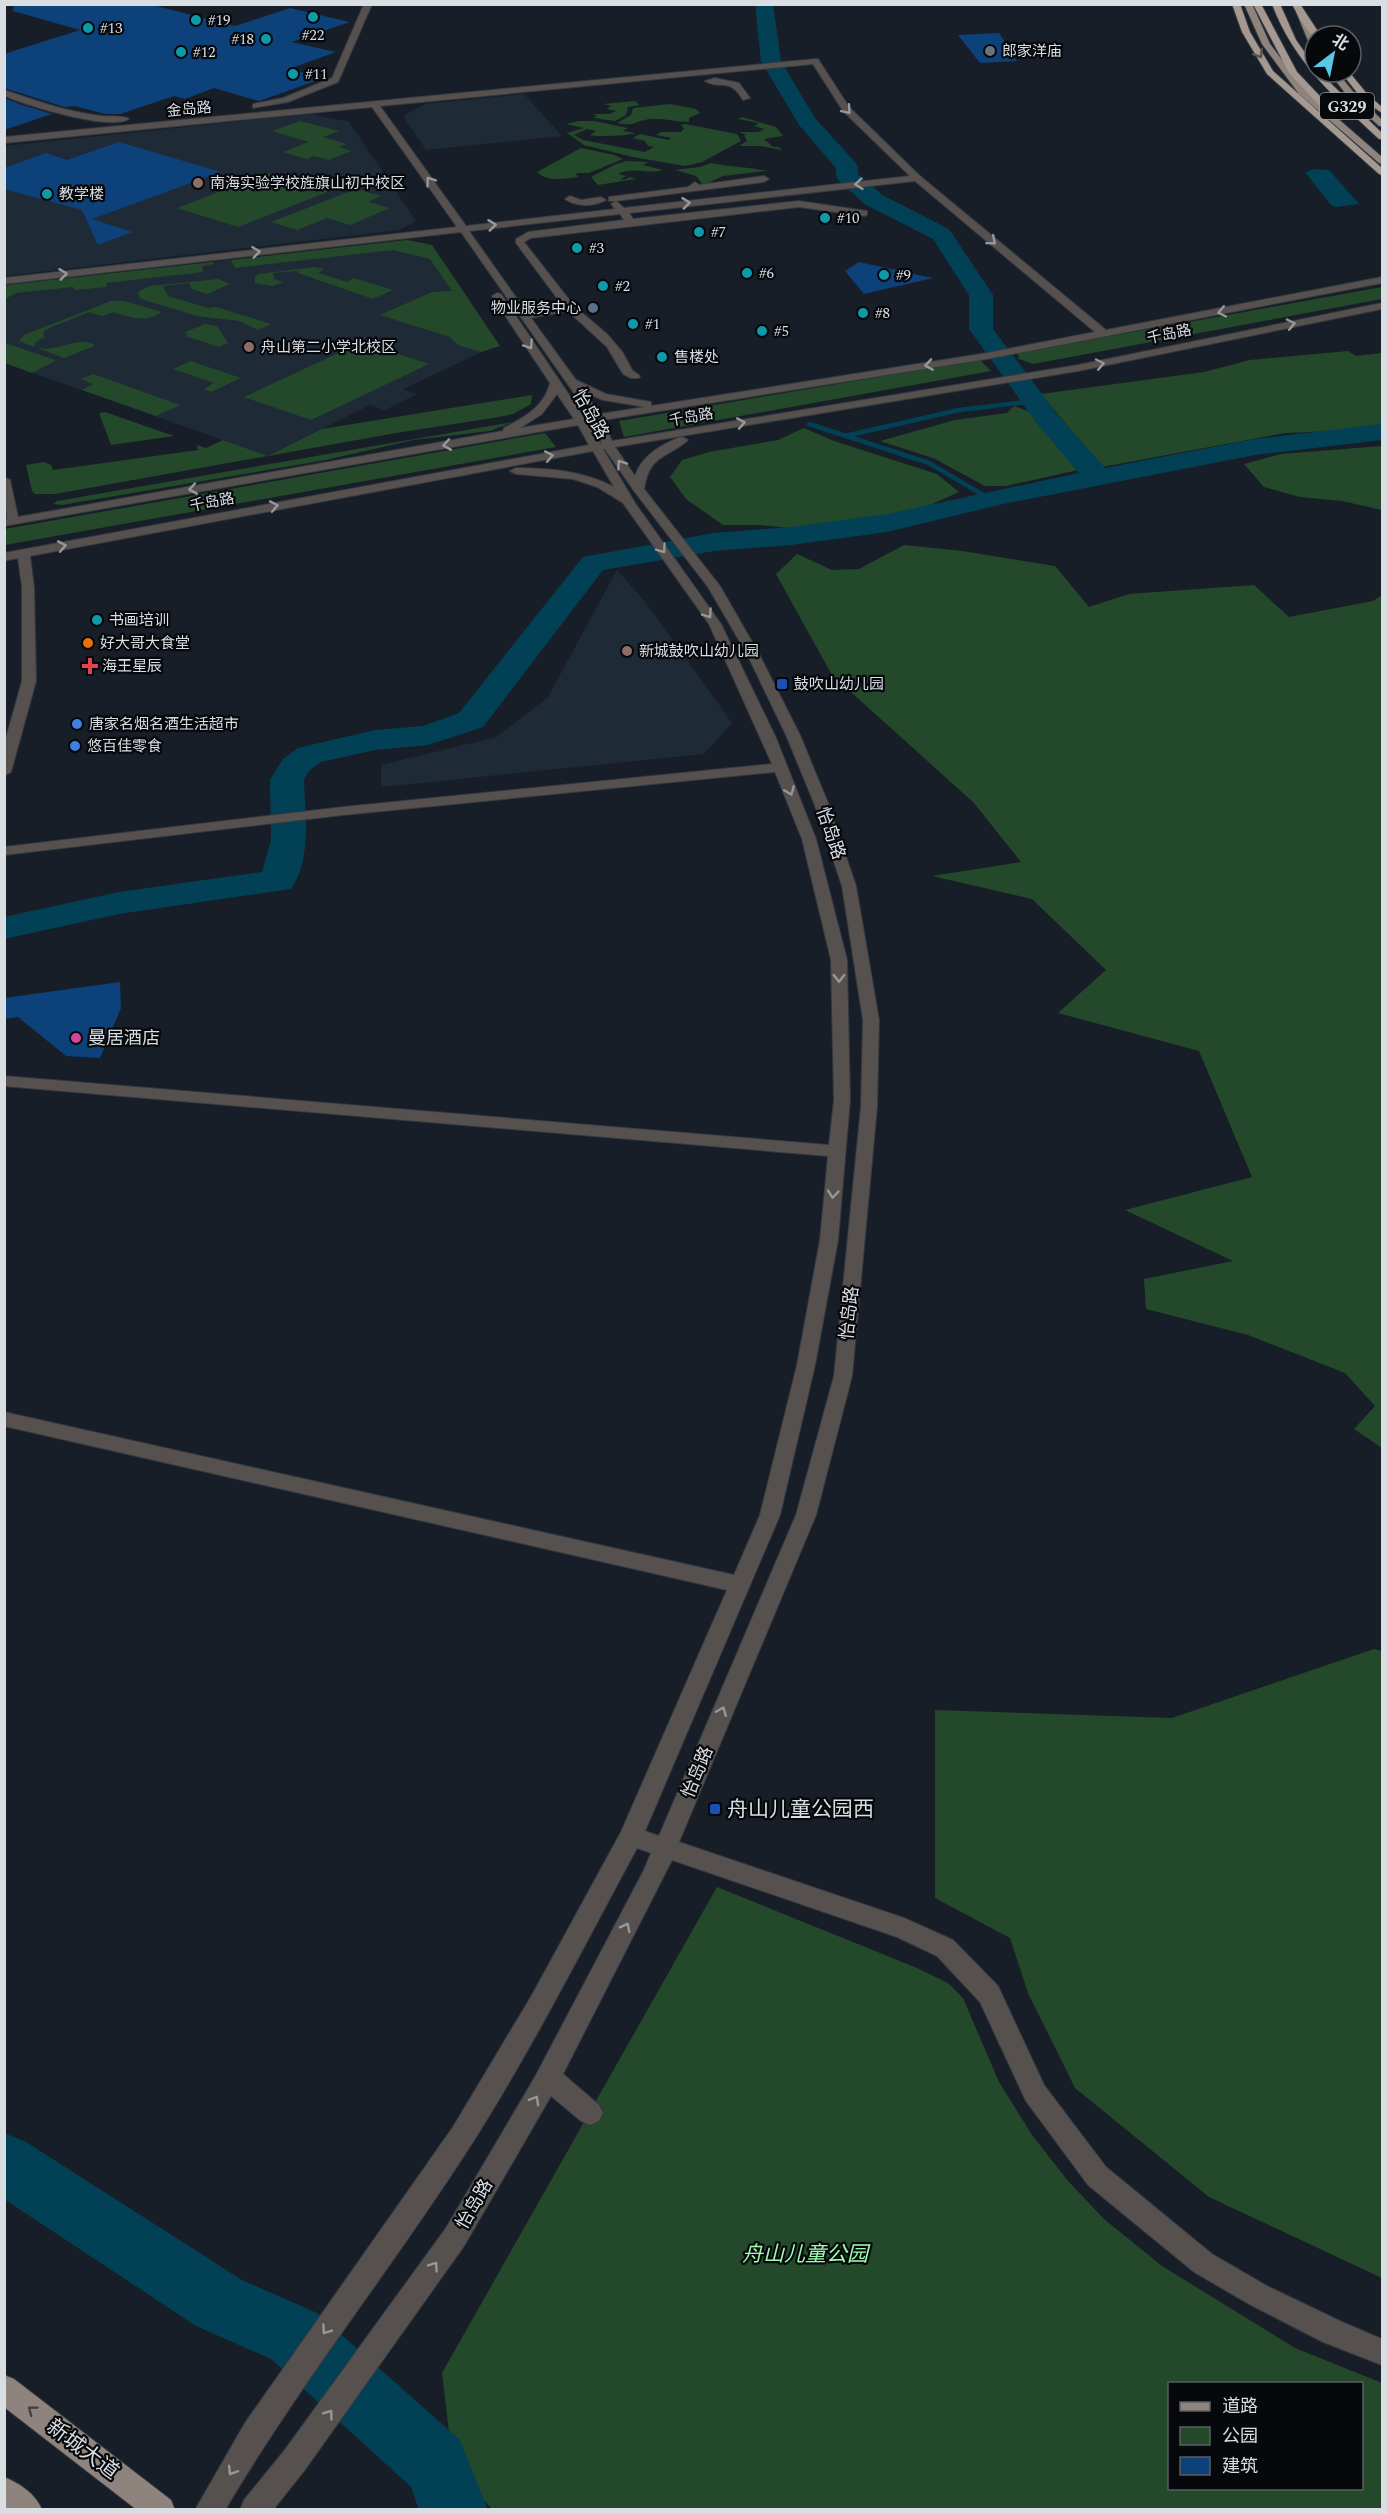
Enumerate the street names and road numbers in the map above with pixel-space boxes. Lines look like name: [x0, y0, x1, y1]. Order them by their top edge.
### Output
road number: G329: [1320, 93, 1374, 119]
street label: 金岛路: [166, 96, 212, 123]
street label: 千岛路: [1145, 319, 1194, 350]
street label: 怡岛路: [565, 384, 616, 444]
street label: 千岛路: [667, 402, 715, 433]
street label: 千岛路: [188, 487, 236, 518]
street label: 怡岛路: [809, 803, 852, 863]
street label: 怡岛路: [833, 1285, 866, 1341]
street label: 怡岛路: [675, 1742, 720, 1802]
street label: 怡岛路: [449, 2174, 500, 2234]
street label: 新城大道: [39, 2412, 126, 2488]

